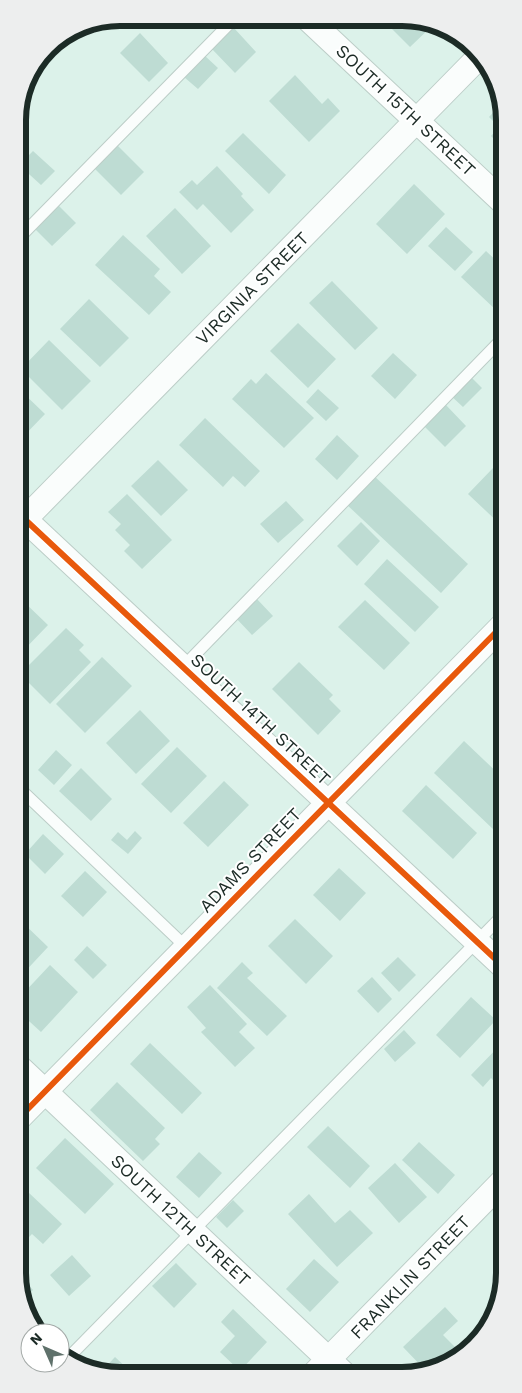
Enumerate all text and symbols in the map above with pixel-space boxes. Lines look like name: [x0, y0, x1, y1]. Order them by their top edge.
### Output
street label: SOUTH 15TH STREET: [332, 40, 480, 180]
street label: VIRGINIA STREET: [191, 227, 313, 349]
street label: SOUTH 14TH STREET: [187, 649, 335, 789]
street label: ADAMS STREET: [195, 803, 305, 917]
street label: SOUTH 12TH STREET: [107, 1150, 255, 1290]
street label: FRANKLIN STREET: [346, 1211, 474, 1343]
north arrow: [20, 1323, 70, 1373]
text: N: [26, 1329, 45, 1348]

